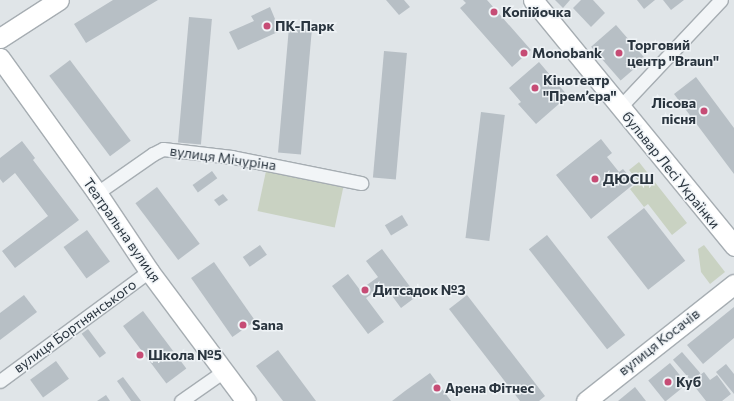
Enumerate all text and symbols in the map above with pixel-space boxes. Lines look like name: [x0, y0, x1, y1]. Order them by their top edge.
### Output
place label: Копійочка: [502, 4, 571, 20]
marker: Копійочка: [489, 7, 499, 17]
place label: ПК-Парк: [275, 18, 334, 34]
marker: ПК-Парк: [262, 21, 272, 31]
place label: Торговий центр "Braun": [627, 37, 719, 70]
place label: Monobank: [532, 45, 602, 61]
marker: Monobank: [519, 48, 529, 58]
marker: Торговий центр "Braun": [614, 48, 624, 58]
place label: Кінотеатр "Прем’єра": [543, 72, 617, 104]
marker: Кінотеатр "Прем’єра": [530, 83, 540, 93]
place label: Лісова пісня: [651, 95, 696, 128]
marker: Лісова пісня: [699, 106, 709, 116]
street label: бульвар Лесі Українки: [619, 108, 723, 232]
street label: вулиця Мічуріна: [169, 142, 277, 174]
place label: ДЮСШ: [603, 171, 654, 187]
marker: ДЮСШ: [590, 174, 600, 184]
street label: Театральна вулиця: [80, 175, 164, 285]
street label: вулиця Бортнянського: [10, 276, 140, 376]
place label: Дитсадок №3: [373, 282, 466, 298]
marker: Дитсадок №3: [360, 285, 370, 295]
street label: вулиця Косачів: [615, 305, 703, 379]
place label: Sana: [252, 317, 283, 333]
marker: Sana: [237, 319, 249, 331]
place label: Школа №5: [148, 347, 222, 363]
marker: Школа №5: [135, 350, 145, 360]
place label: Куб: [676, 374, 701, 390]
marker: Куб: [663, 377, 673, 387]
place label: Арена Фітнес: [445, 380, 534, 396]
marker: Арена Фітнес: [432, 383, 442, 393]

